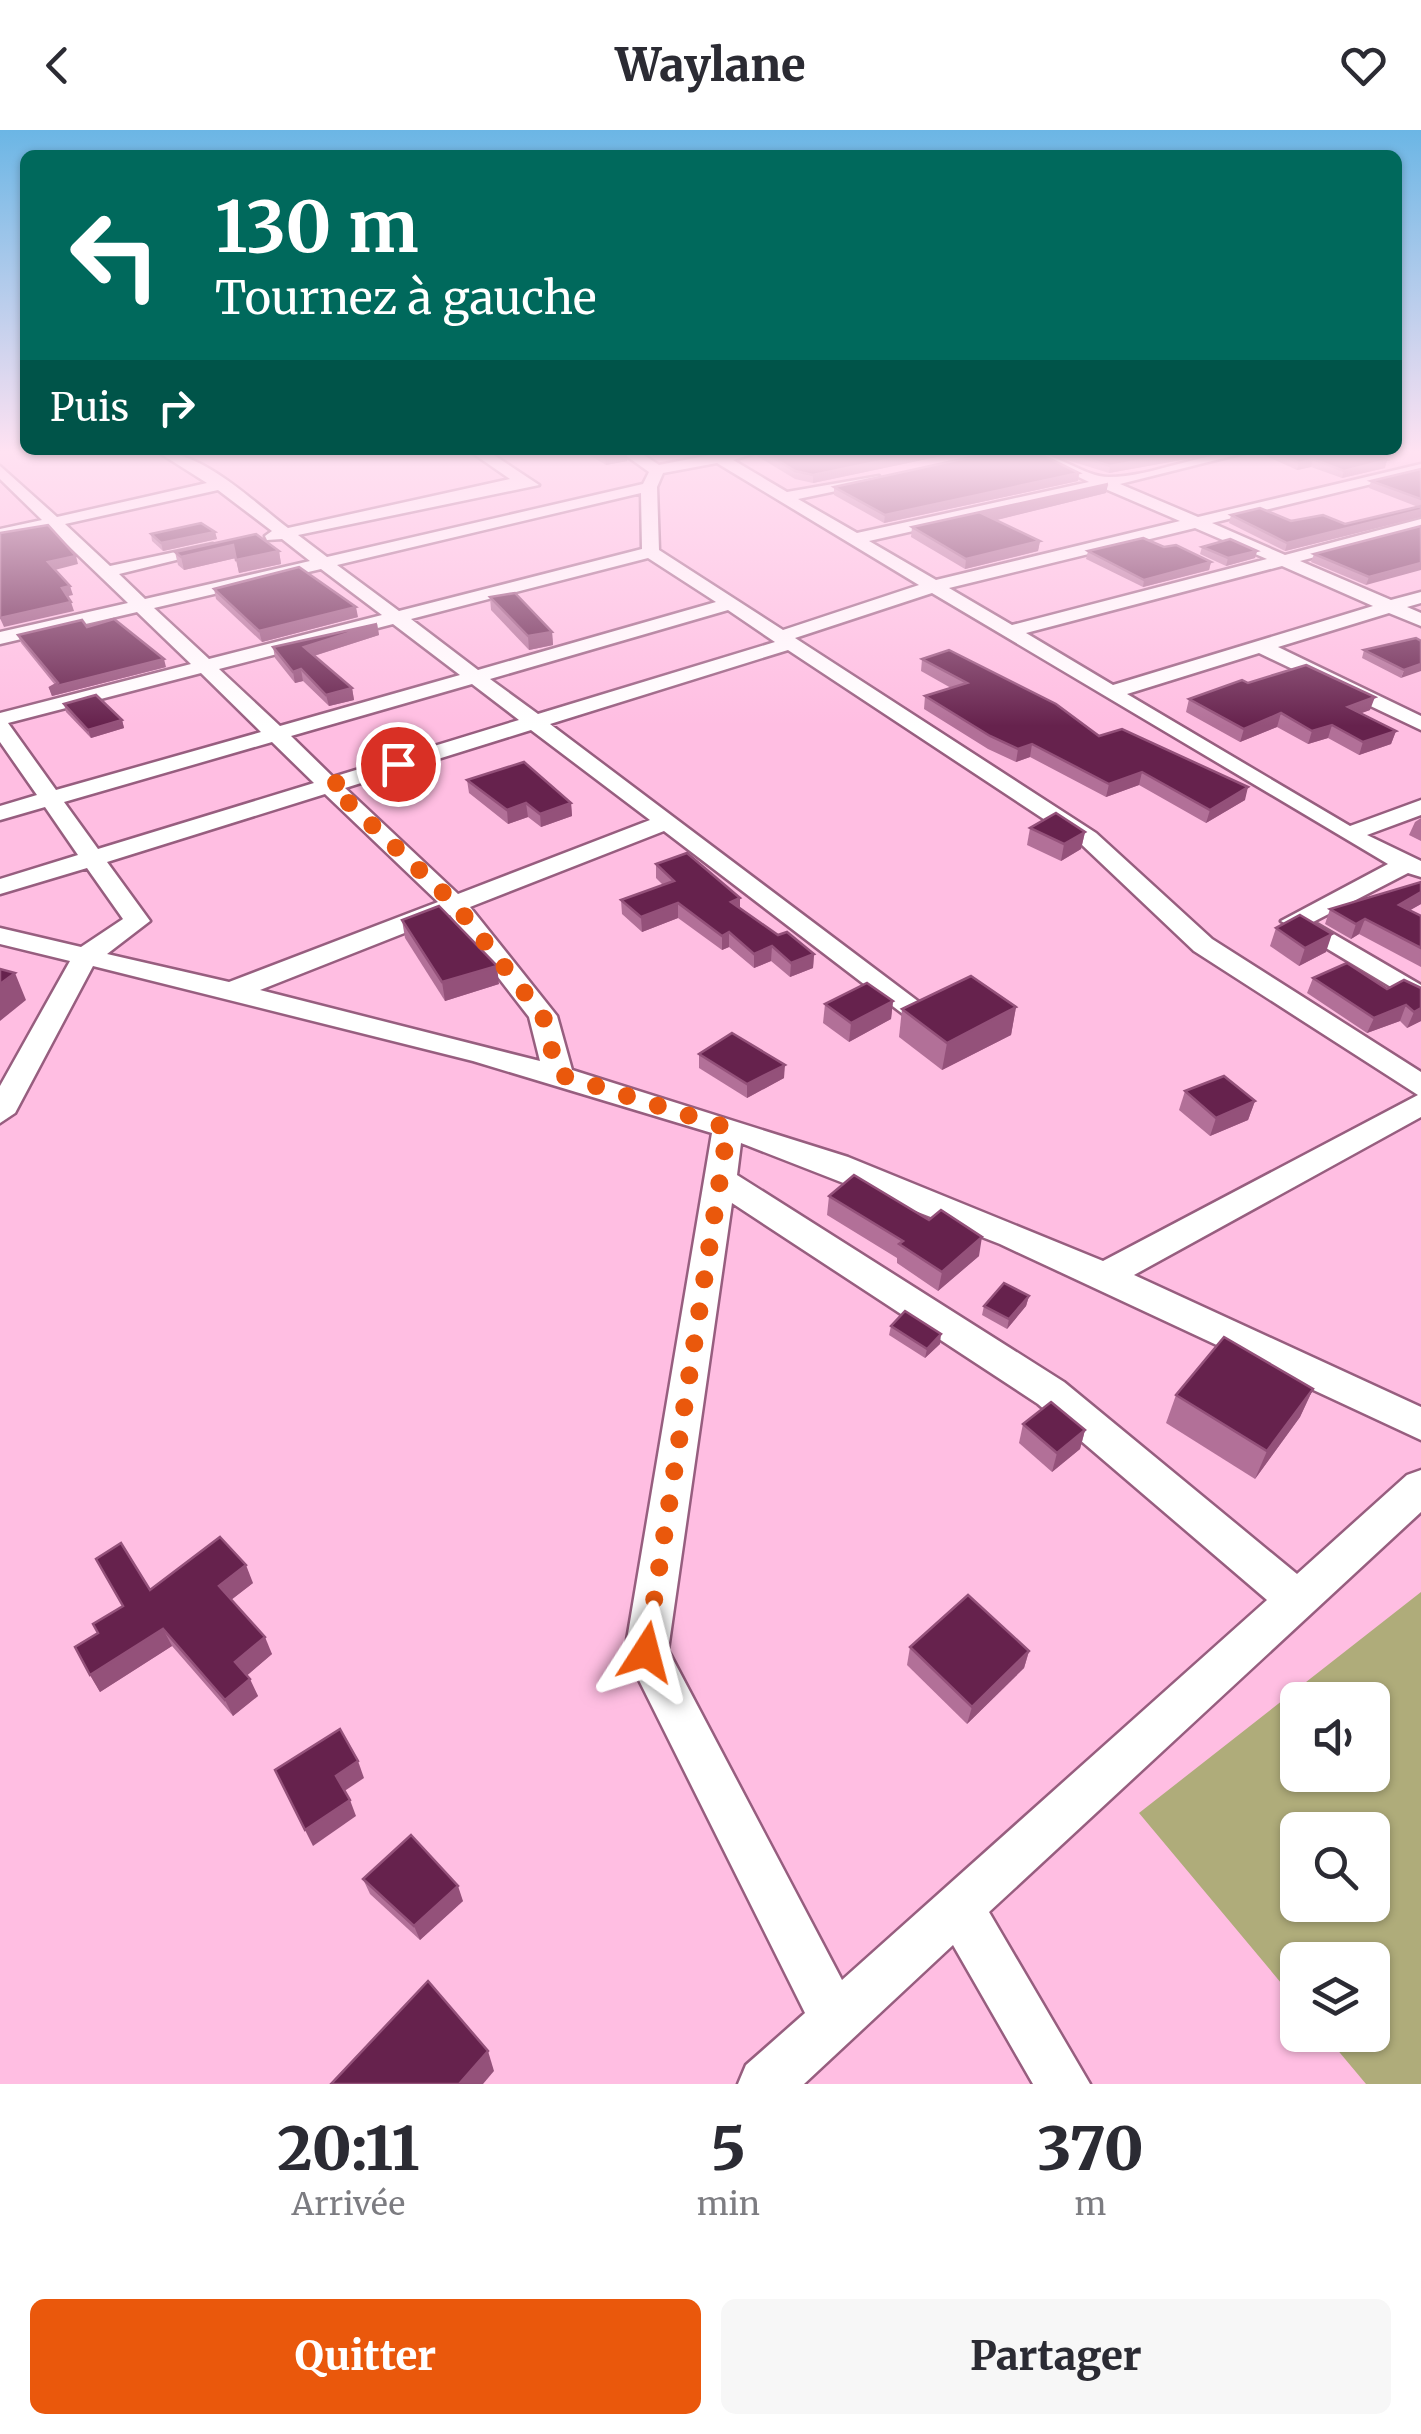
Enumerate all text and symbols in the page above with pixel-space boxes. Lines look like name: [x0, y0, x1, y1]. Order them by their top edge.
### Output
text: Waylane: [615, 37, 806, 93]
icon: back: [30, 38, 85, 93]
icon: heart: [1336, 38, 1391, 93]
text: 130 m: [215, 183, 419, 271]
icon: left: [50, 190, 180, 320]
text: Tournez à gauche: [215, 270, 597, 326]
icon: right: [149, 380, 204, 435]
text: Puis: [50, 384, 129, 431]
pin: [356, 722, 441, 807]
icon: arrive: [371, 737, 426, 792]
position arrow: [594, 1600, 698, 1704]
map controls: [1280, 1682, 1390, 2052]
button: sound: [1280, 1682, 1390, 1792]
button: search: [1280, 1812, 1390, 1922]
button: layers: [1280, 1942, 1390, 2052]
text: 20:11: [277, 2111, 419, 2186]
text: 5: [711, 2111, 746, 2186]
text: 370: [1037, 2111, 1144, 2186]
text: Arrivée: [292, 2184, 405, 2224]
text: min: [697, 2184, 760, 2224]
text: m: [1075, 2184, 1106, 2224]
button: Quitter: [30, 2299, 701, 2414]
button: Partager: [721, 2299, 1391, 2414]

